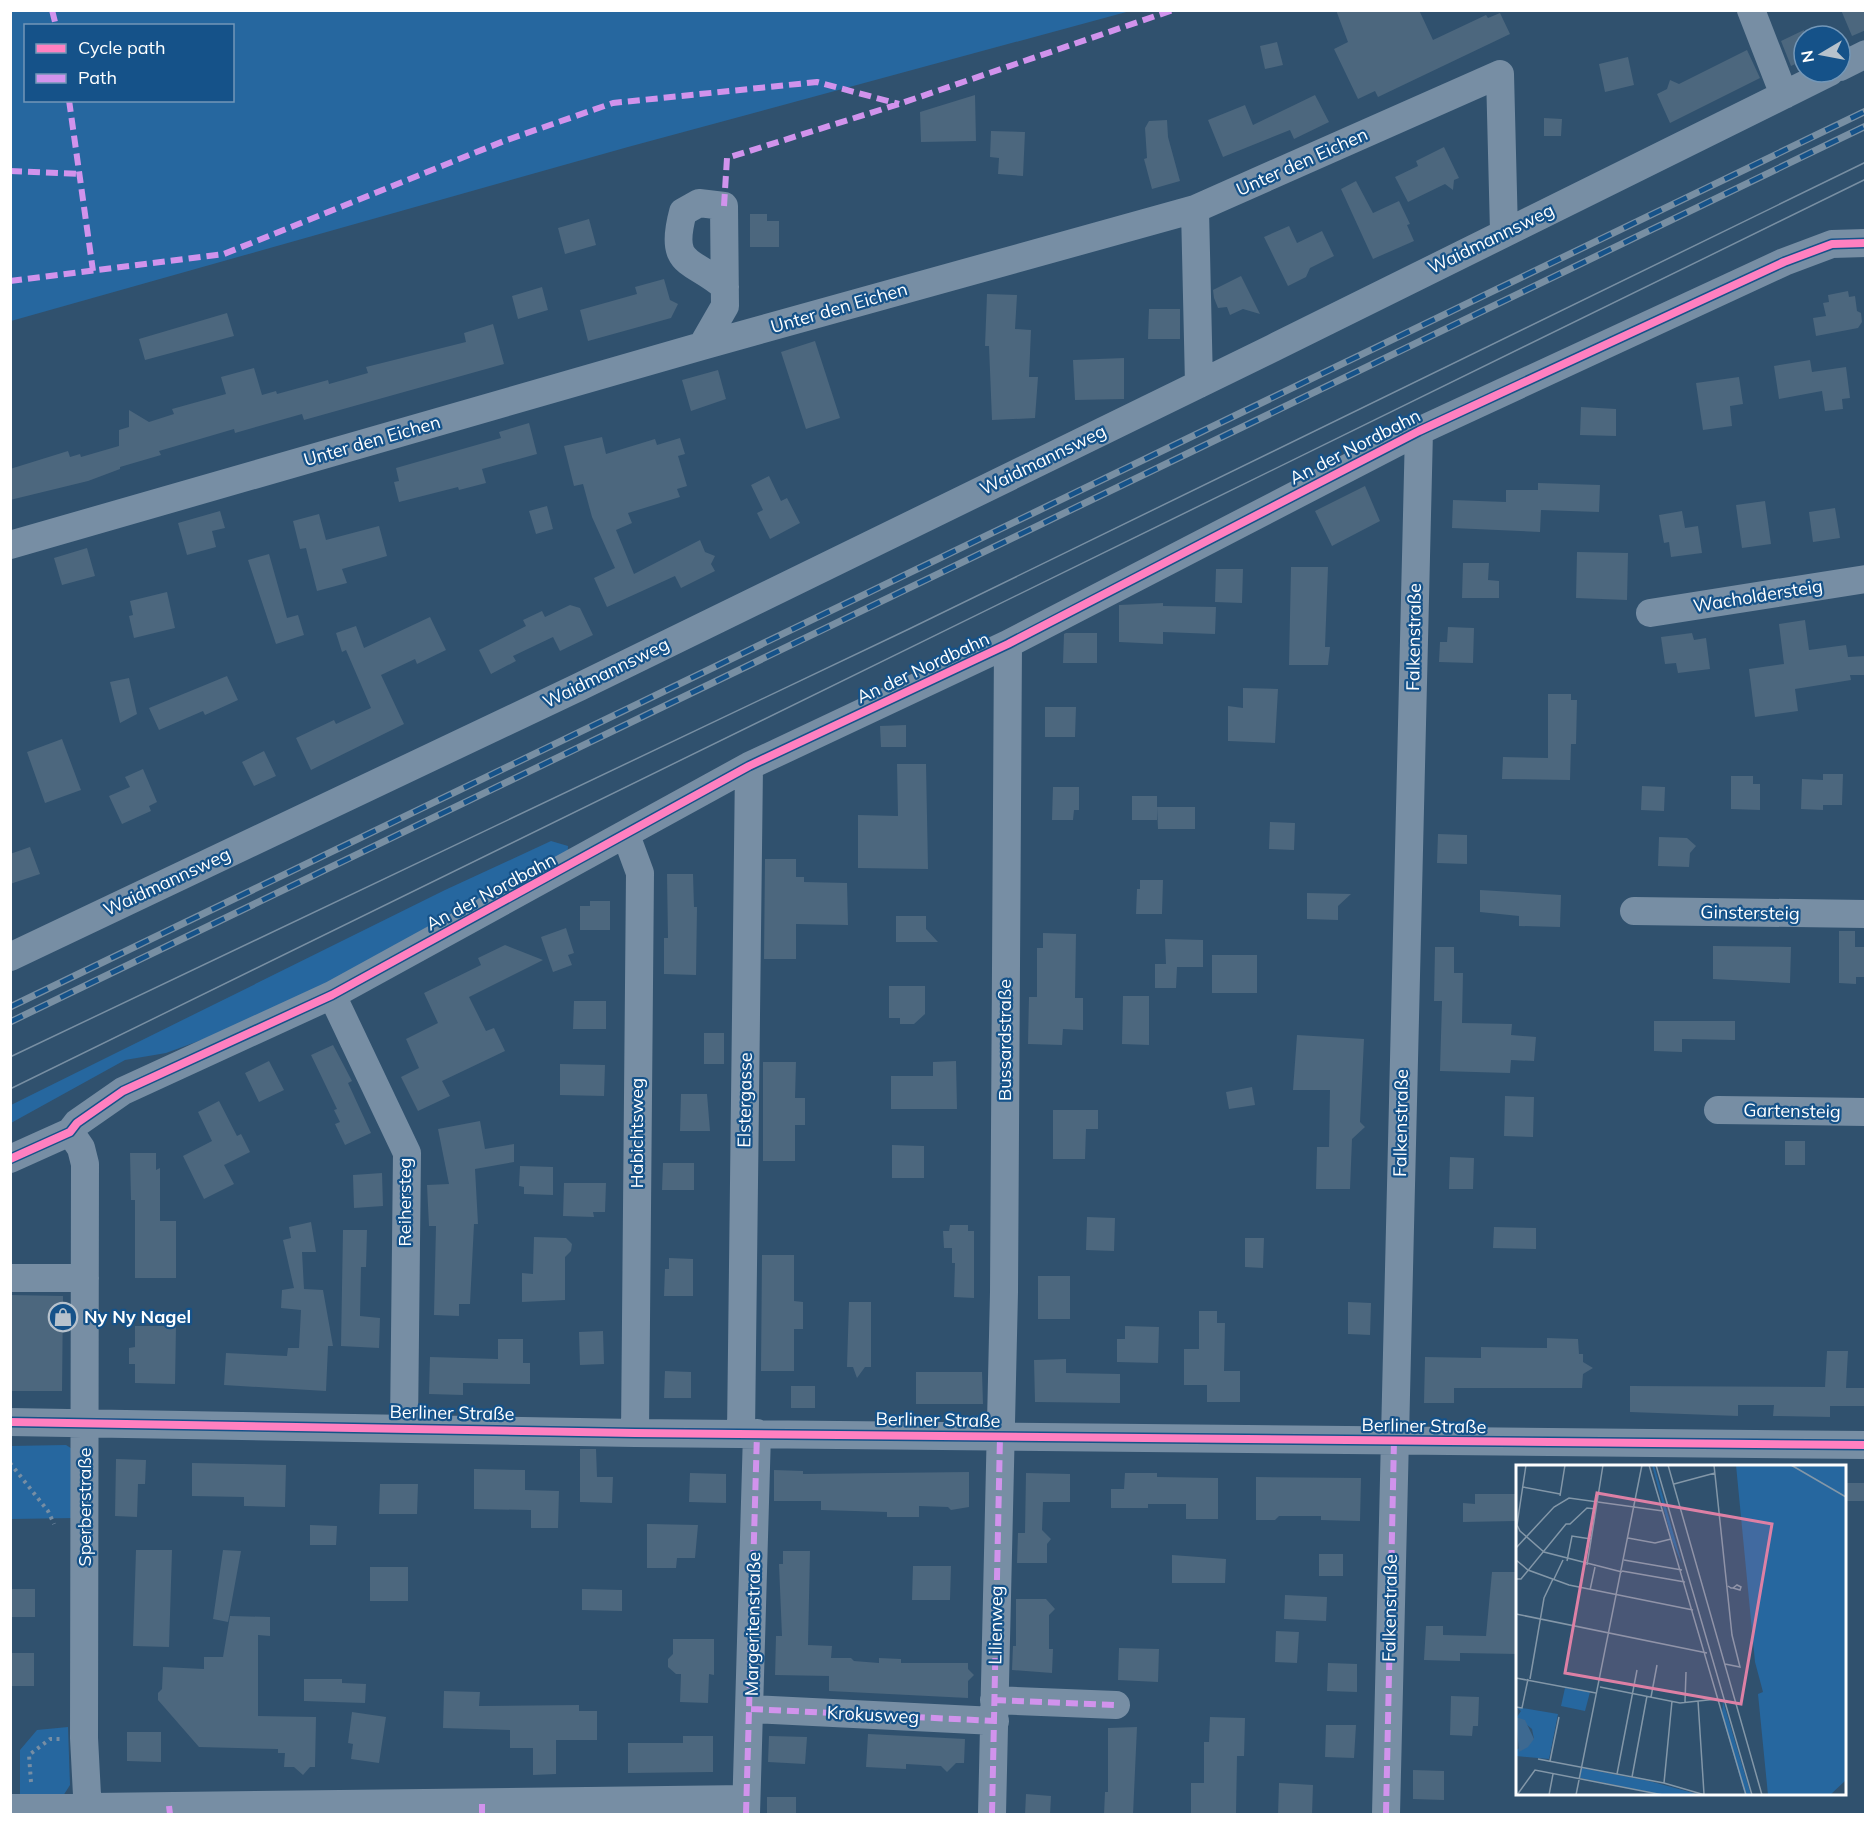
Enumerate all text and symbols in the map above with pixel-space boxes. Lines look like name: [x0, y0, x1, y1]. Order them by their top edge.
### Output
legend: [24, 24, 234, 102]
north arrow: [1792, 24, 1852, 84]
text: Cycle path: [78, 36, 165, 59]
text: N: [1796, 49, 1818, 64]
text: Path: [78, 66, 117, 89]
street label: Unter den Eichen: [1233, 122, 1371, 201]
street label: Waidmannsweg: [1424, 198, 1558, 279]
street label: Unter den Eichen: [768, 277, 910, 338]
street label: An der Nordbahn: [1285, 404, 1424, 489]
street label: Unter den Eichen: [301, 410, 443, 471]
street label: Waidmannsweg: [976, 419, 1110, 500]
street label: Wacholdersteig: [1692, 574, 1824, 617]
street label: Falkenstraße: [1401, 583, 1426, 691]
street label: An der Nordbahn: [853, 627, 993, 708]
street label: Waidmannsweg: [539, 632, 673, 713]
street label: Waidmannsweg: [100, 842, 234, 921]
street label: An der Nordbahn: [422, 848, 560, 936]
street label: Ginstersteig: [1700, 900, 1800, 925]
street label: Bussardstraße: [993, 979, 1016, 1101]
street label: Elstergasse: [732, 1052, 757, 1148]
street label: Falkenstraße: [1388, 1069, 1413, 1177]
street label: Habichtsweg: [625, 1078, 648, 1188]
street label: Gartensteig: [1743, 1098, 1841, 1123]
street label: Reihersteg: [393, 1158, 416, 1246]
shop icon: Ny Ny Nagel: [47, 1301, 79, 1333]
place label: Ny Ny Nagel: [84, 1305, 191, 1328]
street label: Berliner Straße: [389, 1400, 515, 1425]
street label: Berliner Straße: [875, 1407, 1001, 1432]
street label: Berliner Straße: [1361, 1413, 1487, 1438]
street label: Sperberstraße: [73, 1448, 96, 1566]
inset map: [1516, 1465, 1846, 1795]
street label: Margeritenstraße: [740, 1552, 765, 1696]
street label: Falkenstraße: [1377, 1554, 1402, 1662]
street label: Lilienweg: [983, 1585, 1008, 1665]
street label: Krokusweg: [826, 1701, 920, 1728]

